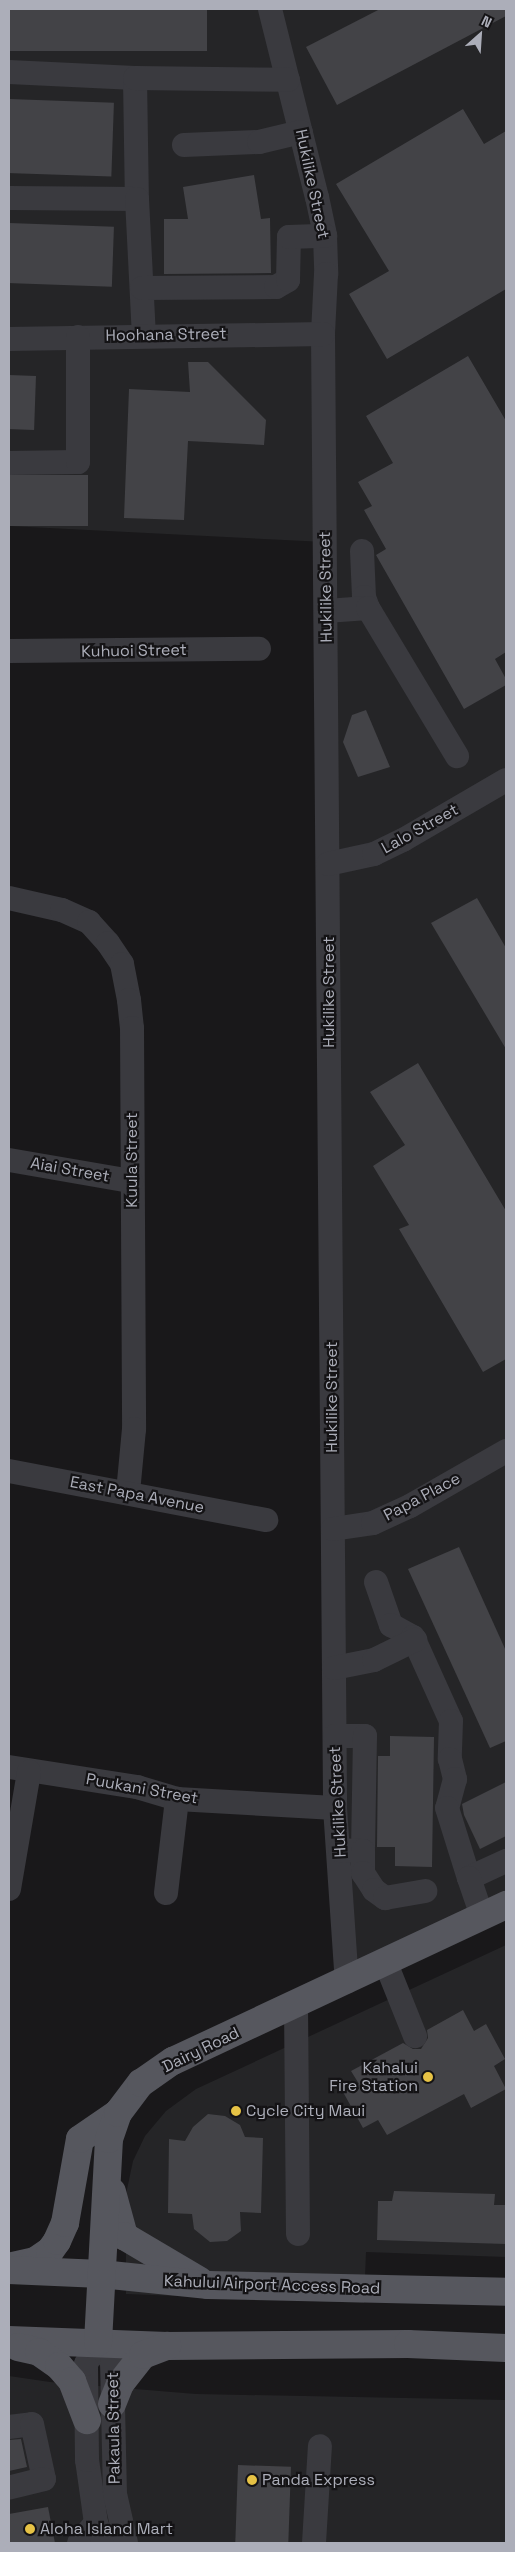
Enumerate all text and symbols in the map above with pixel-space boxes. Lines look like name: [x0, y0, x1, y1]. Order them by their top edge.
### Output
north arrow: [455, 10, 505, 60]
text: N: [478, 11, 495, 32]
street label: Hukilike Street: [291, 128, 333, 240]
street label: Hoohana Street: [105, 324, 227, 346]
street label: Hukilike Street: [315, 531, 337, 643]
street label: Kuhuoi Street: [81, 640, 187, 662]
street label: Lalo Street: [378, 800, 462, 858]
street label: Hukilike Street: [319, 936, 339, 1048]
street label: Kuula Street: [122, 1112, 142, 1208]
street label: Aiai Street: [29, 1154, 111, 1186]
street label: Hukilike Street: [322, 1341, 342, 1453]
street label: Papa Place: [380, 1469, 464, 1525]
street label: East Papa Avenue: [68, 1473, 206, 1517]
street label: Hukilike Street: [325, 1746, 351, 1858]
street label: Puukani Street: [84, 1770, 200, 1808]
street label: Dairy Road: [160, 2023, 242, 2077]
place label: Kahalui Fire Station: [329, 2058, 418, 2096]
marker: Kahalui Fire Station: [422, 2071, 434, 2083]
place label: Cycle City Maui: [246, 2101, 365, 2121]
marker: Cycle City Maui: [230, 2105, 242, 2117]
street label: Kahului Airport Access Road: [163, 2272, 381, 2298]
street label: Pakaula Street: [103, 2372, 125, 2484]
place label: Panda Express: [262, 2470, 375, 2490]
marker: Panda Express: [246, 2474, 258, 2486]
place label: Aloha Island Mart: [40, 2519, 173, 2539]
marker: Aloha Island Mart: [24, 2523, 36, 2535]

